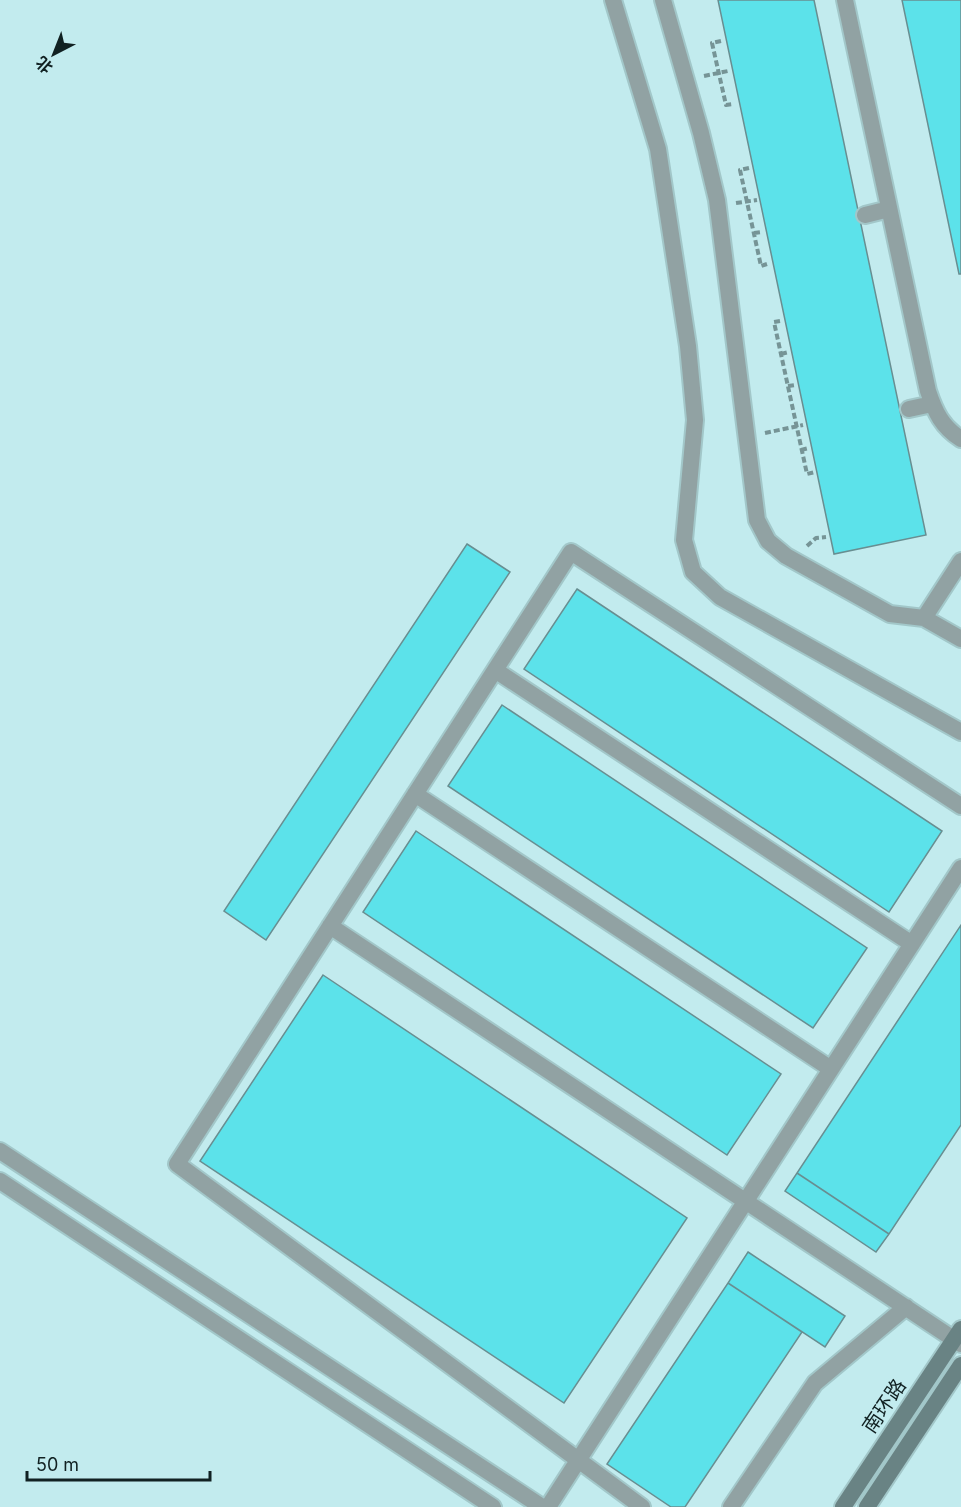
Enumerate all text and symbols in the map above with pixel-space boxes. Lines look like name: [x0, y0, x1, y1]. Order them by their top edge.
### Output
north arrow: [24, 24, 84, 84]
text: 北: [31, 52, 57, 78]
street label: 南环路: [857, 1374, 911, 1438]
scale bar: [27, 1444, 210, 1482]
text: 50 m: [36, 1454, 79, 1475]

